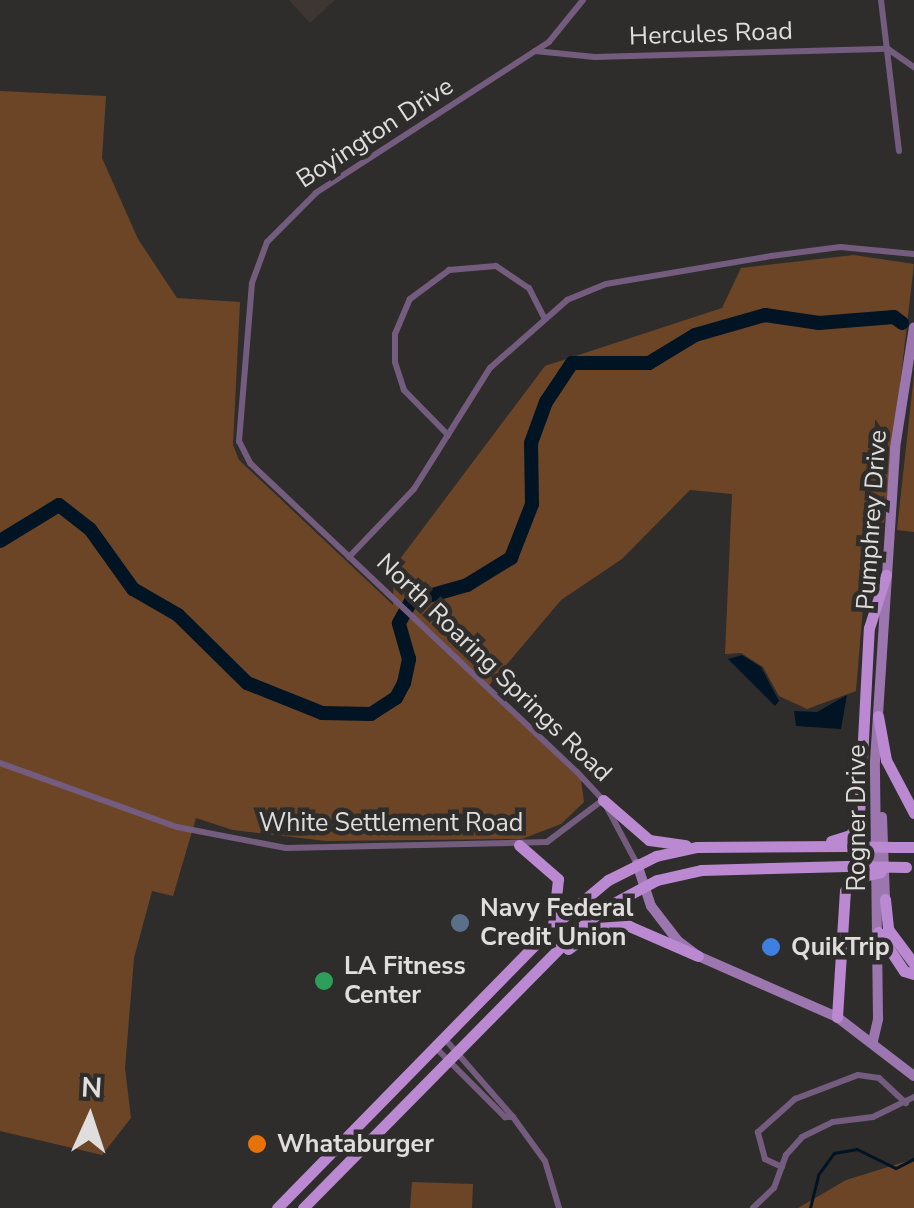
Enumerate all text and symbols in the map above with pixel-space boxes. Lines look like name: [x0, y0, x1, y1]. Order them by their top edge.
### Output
street label: Hercules Road: [629, 16, 793, 52]
street label: Boyington Drive: [291, 71, 459, 195]
street label: Pumphrey Drive: [851, 429, 893, 611]
street label: North Roaring Springs Road: [370, 548, 618, 788]
street label: Rogner Drive: [842, 744, 872, 892]
street label: White Settlement Road: [259, 808, 523, 838]
place label: Navy Federal Credit Union: [480, 894, 633, 953]
marker: Navy Federal Credit Union: [449, 912, 471, 934]
place label: QuikTrip: [791, 932, 890, 962]
marker: QuikTrip: [760, 936, 782, 958]
place label: LA Fitness Center: [344, 952, 466, 1011]
marker: LA Fitness Center: [313, 970, 335, 992]
north arrow: [40, 1068, 140, 1168]
text: N: [80, 1069, 103, 1108]
place label: Whataburger: [277, 1129, 434, 1159]
marker: Whataburger: [246, 1133, 268, 1155]

